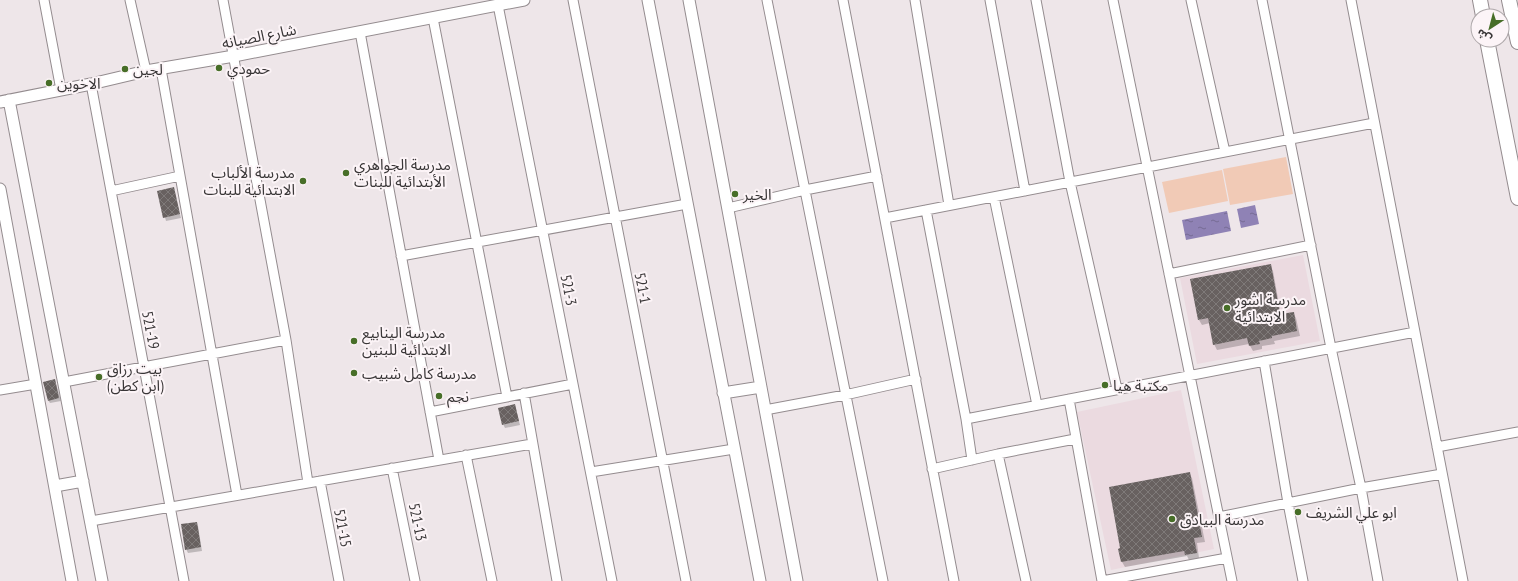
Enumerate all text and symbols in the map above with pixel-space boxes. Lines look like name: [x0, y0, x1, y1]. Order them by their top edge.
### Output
north arrow: [1470, 8, 1510, 48]
street label: شارع الصيانه: [220, 19, 299, 55]
text: ش: [1474, 26, 1494, 46]
place label: حمودي: [227, 59, 270, 80]
place label: لجين: [133, 60, 163, 79]
marker: حمودي: [214, 63, 224, 73]
marker: لجين: [120, 64, 130, 74]
place label: الاخوين: [57, 74, 101, 93]
marker: الاخوين: [44, 78, 54, 88]
place label: مدرسة الجواهري الأبتدائية للبنات: [354, 155, 451, 191]
place label: مدرسة الألباب الابتدائية للبنات: [203, 163, 295, 199]
marker: مدرسة الجواهري الأبتدائية للبنات: [341, 168, 351, 178]
marker: مدرسة الألباب الابتدائية للبنات: [298, 176, 308, 186]
place label: الخير: [742, 185, 772, 204]
marker: الخير: [730, 189, 740, 199]
street label: 521-1: [631, 271, 655, 305]
street label: 521-3: [557, 273, 581, 307]
place label: مدرسة اشور الابتدائية: [1234, 290, 1306, 326]
marker: مدرسة اشور الابتدائية: [1222, 303, 1232, 313]
street label: 521-19: [138, 309, 164, 351]
place label: مدرسة الينابيع الابتدائية للبنين: [362, 323, 451, 359]
marker: مدرسة الينابيع الابتدائية للبنين: [349, 336, 359, 346]
place label: بيت رزاق (ابن كطن): [107, 359, 164, 395]
place label: مدرسة كامل شبيب: [362, 364, 477, 383]
marker: مدرسة كامل شبيب: [349, 368, 359, 378]
marker: بيت رزاق (ابن كطن): [94, 372, 104, 382]
place label: مكتبة هيا: [1113, 376, 1168, 395]
marker: مكتبة هيا: [1100, 380, 1110, 390]
place label: نجم: [447, 387, 469, 408]
marker: نجم: [434, 391, 444, 401]
street label: 521-13: [405, 501, 431, 543]
place label: ابو علي الشريف: [1306, 503, 1397, 524]
street label: 521-15: [330, 507, 356, 549]
marker: ابو علي الشريف: [1293, 507, 1303, 517]
place label: مدرسة البيادق: [1180, 510, 1264, 529]
marker: مدرسة البيادق: [1167, 514, 1177, 524]

